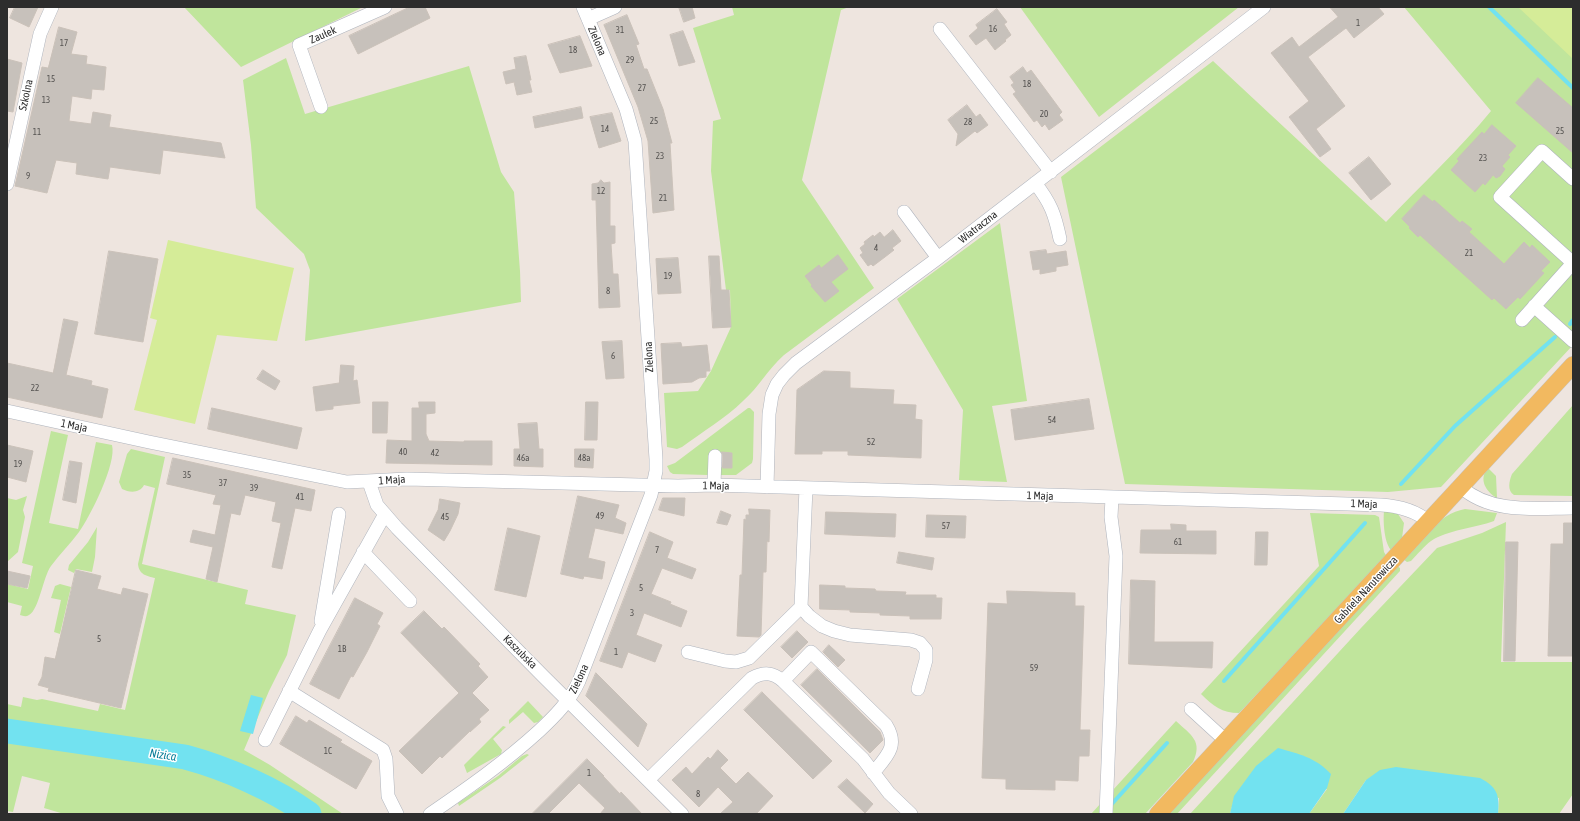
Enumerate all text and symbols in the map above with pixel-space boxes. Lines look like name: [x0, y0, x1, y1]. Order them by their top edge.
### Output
house number: 1: [1356, 18, 1360, 28]
street label: Zaułek: [308, 23, 338, 47]
street label: Zielona: [585, 24, 609, 58]
house number: 16: [989, 24, 997, 34]
house number: 31: [616, 25, 624, 35]
house number: 17: [60, 38, 68, 48]
house number: 18: [569, 45, 577, 55]
house number: 29: [626, 55, 634, 65]
house number: 15: [47, 74, 55, 84]
street label: Szkolna: [16, 78, 36, 112]
house number: 18: [1023, 79, 1031, 89]
house number: 27: [638, 83, 646, 93]
house number: 13: [42, 95, 50, 105]
house number: 20: [1040, 109, 1048, 119]
house number: 25: [650, 116, 658, 126]
house number: 28: [964, 117, 972, 127]
house number: 14: [601, 124, 609, 134]
house number: 25: [1556, 126, 1564, 136]
house number: 11: [33, 127, 41, 137]
house number: 23: [656, 151, 664, 161]
house number: 23: [1479, 153, 1487, 163]
house number: 9: [26, 171, 30, 181]
house number: 12: [597, 186, 605, 196]
house number: 21: [659, 193, 667, 203]
street label: Wiatraczna: [956, 208, 1000, 246]
house number: 4: [874, 243, 878, 253]
house number: 21: [1465, 248, 1473, 258]
house number: 19: [664, 271, 672, 281]
house number: 8: [606, 286, 610, 296]
street label: Zielona: [642, 341, 656, 373]
house number: 6: [611, 351, 615, 361]
house number: 22: [31, 383, 39, 393]
house number: 54: [1048, 415, 1056, 425]
street label: 1 Maja: [60, 417, 88, 435]
house number: 52: [867, 437, 875, 447]
house number: 40: [399, 447, 407, 457]
house number: 42: [431, 448, 439, 458]
house number: 46a: [517, 453, 529, 463]
house number: 48a: [578, 453, 590, 463]
house number: 19: [14, 459, 22, 469]
house number: 35: [183, 470, 191, 480]
street label: 1 Maja: [378, 472, 406, 488]
house number: 37: [219, 478, 227, 488]
street label: 1 Maja: [702, 479, 730, 493]
house number: 39: [250, 483, 258, 493]
street label: 1 Maja: [1026, 489, 1054, 503]
house number: 41: [296, 492, 304, 502]
street label: 1 Maja: [1350, 497, 1378, 511]
house number: 49: [596, 511, 604, 521]
house number: 45: [441, 512, 449, 522]
house number: 57: [942, 521, 950, 531]
house number: 61: [1174, 537, 1182, 547]
house number: 7: [655, 545, 659, 555]
street label: Gabriela Narutowicza: [1332, 554, 1400, 626]
house number: 5: [639, 583, 643, 593]
house number: 3: [630, 608, 634, 618]
street label: Kaszubska: [500, 632, 540, 672]
house number: 5: [97, 634, 101, 644]
house number: 1B: [338, 644, 346, 654]
house number: 1: [614, 647, 618, 657]
street label: Zielona: [566, 662, 592, 696]
house number: 59: [1030, 663, 1038, 673]
water label: Nizica: [149, 746, 177, 764]
house number: 1C: [324, 746, 332, 756]
house number: 1: [587, 768, 591, 778]
house number: 8: [696, 789, 700, 799]

